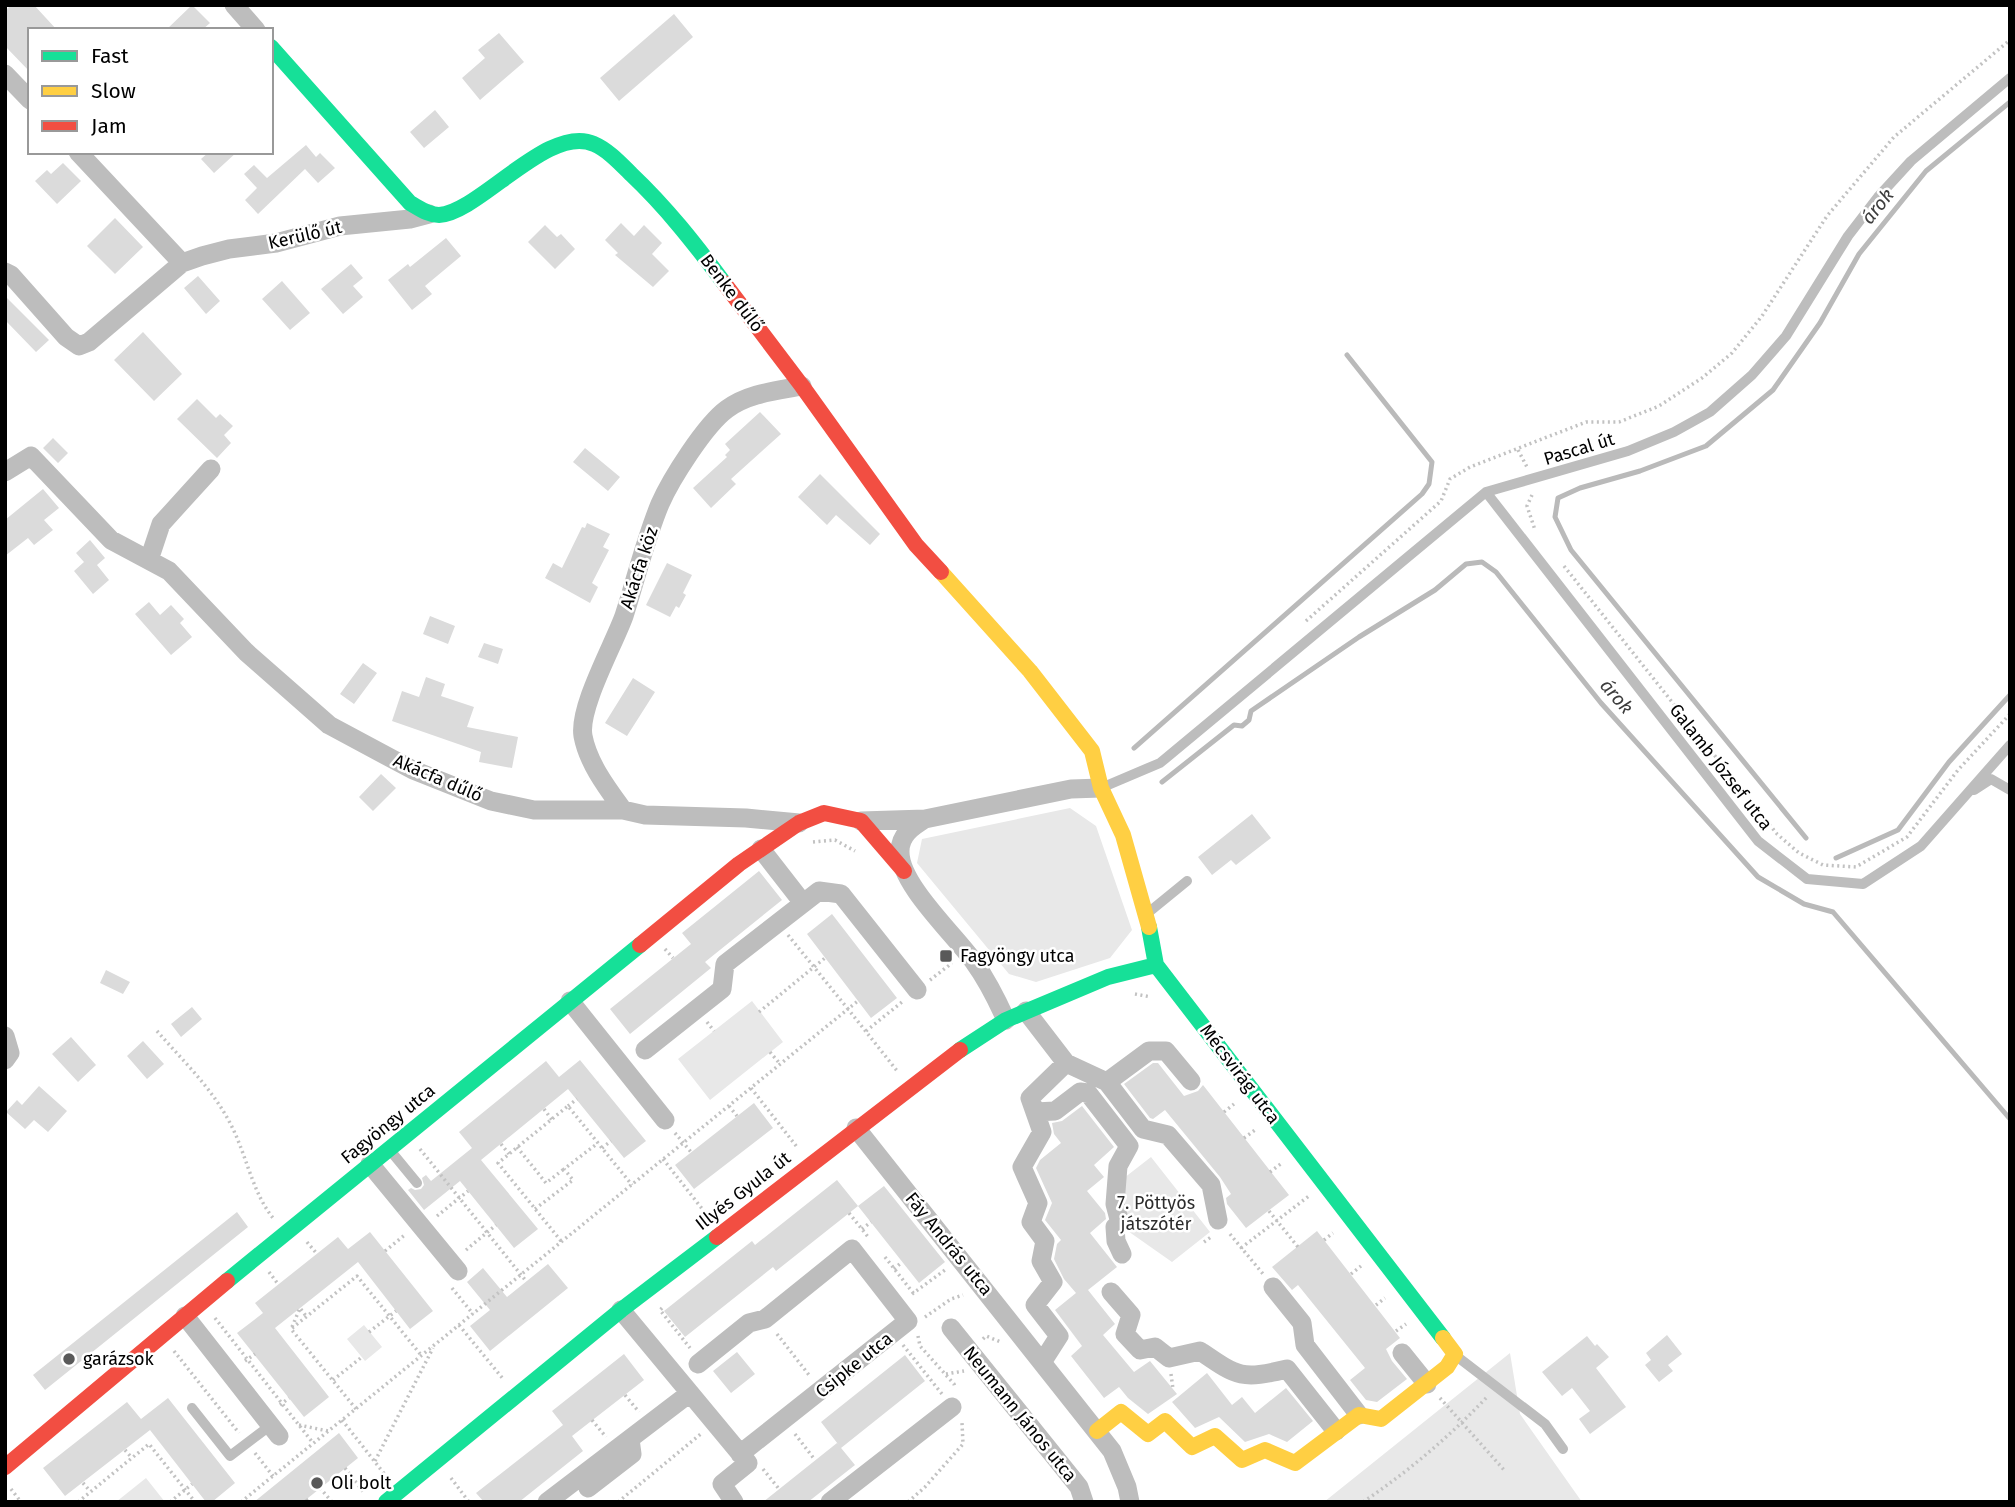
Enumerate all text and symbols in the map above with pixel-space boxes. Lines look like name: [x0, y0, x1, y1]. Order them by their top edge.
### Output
legend: [28, 28, 273, 154]
text: Fast: [91, 43, 129, 69]
text: Slow: [91, 78, 136, 104]
text: Jam: [91, 113, 127, 139]
water label: árok: [1856, 184, 1899, 229]
street label: Kerülő út: [266, 216, 345, 254]
street label: Benke dűlő: [696, 250, 768, 336]
street label: Pascal út: [1541, 428, 1617, 470]
street label: Akácfa köz: [615, 524, 663, 612]
water label: árok: [1595, 674, 1638, 719]
street label: Galamb József utca: [1665, 699, 1777, 835]
street label: Akácfa dűlő: [390, 749, 486, 807]
place label: Fagyöngy utca: [960, 945, 1074, 967]
marker: Fagyöngy utca: [938, 948, 954, 964]
street label: Mécsvirág utca: [1195, 1020, 1285, 1128]
street label: Fagyöngy utca: [337, 1079, 439, 1169]
street label: Illyés Gyula út: [691, 1147, 795, 1235]
street label: Fáy András utca: [901, 1188, 997, 1300]
park label: 7. Pöttyös játszótér: [1117, 1192, 1195, 1235]
street label: Csipke utca: [811, 1327, 897, 1403]
street label: Neumann János utca: [959, 1342, 1081, 1486]
place label: garázsok: [83, 1348, 155, 1370]
marker: garázsok: [61, 1351, 77, 1367]
place label: Oli bolt: [331, 1472, 392, 1494]
marker: Oli bolt: [309, 1475, 325, 1491]

